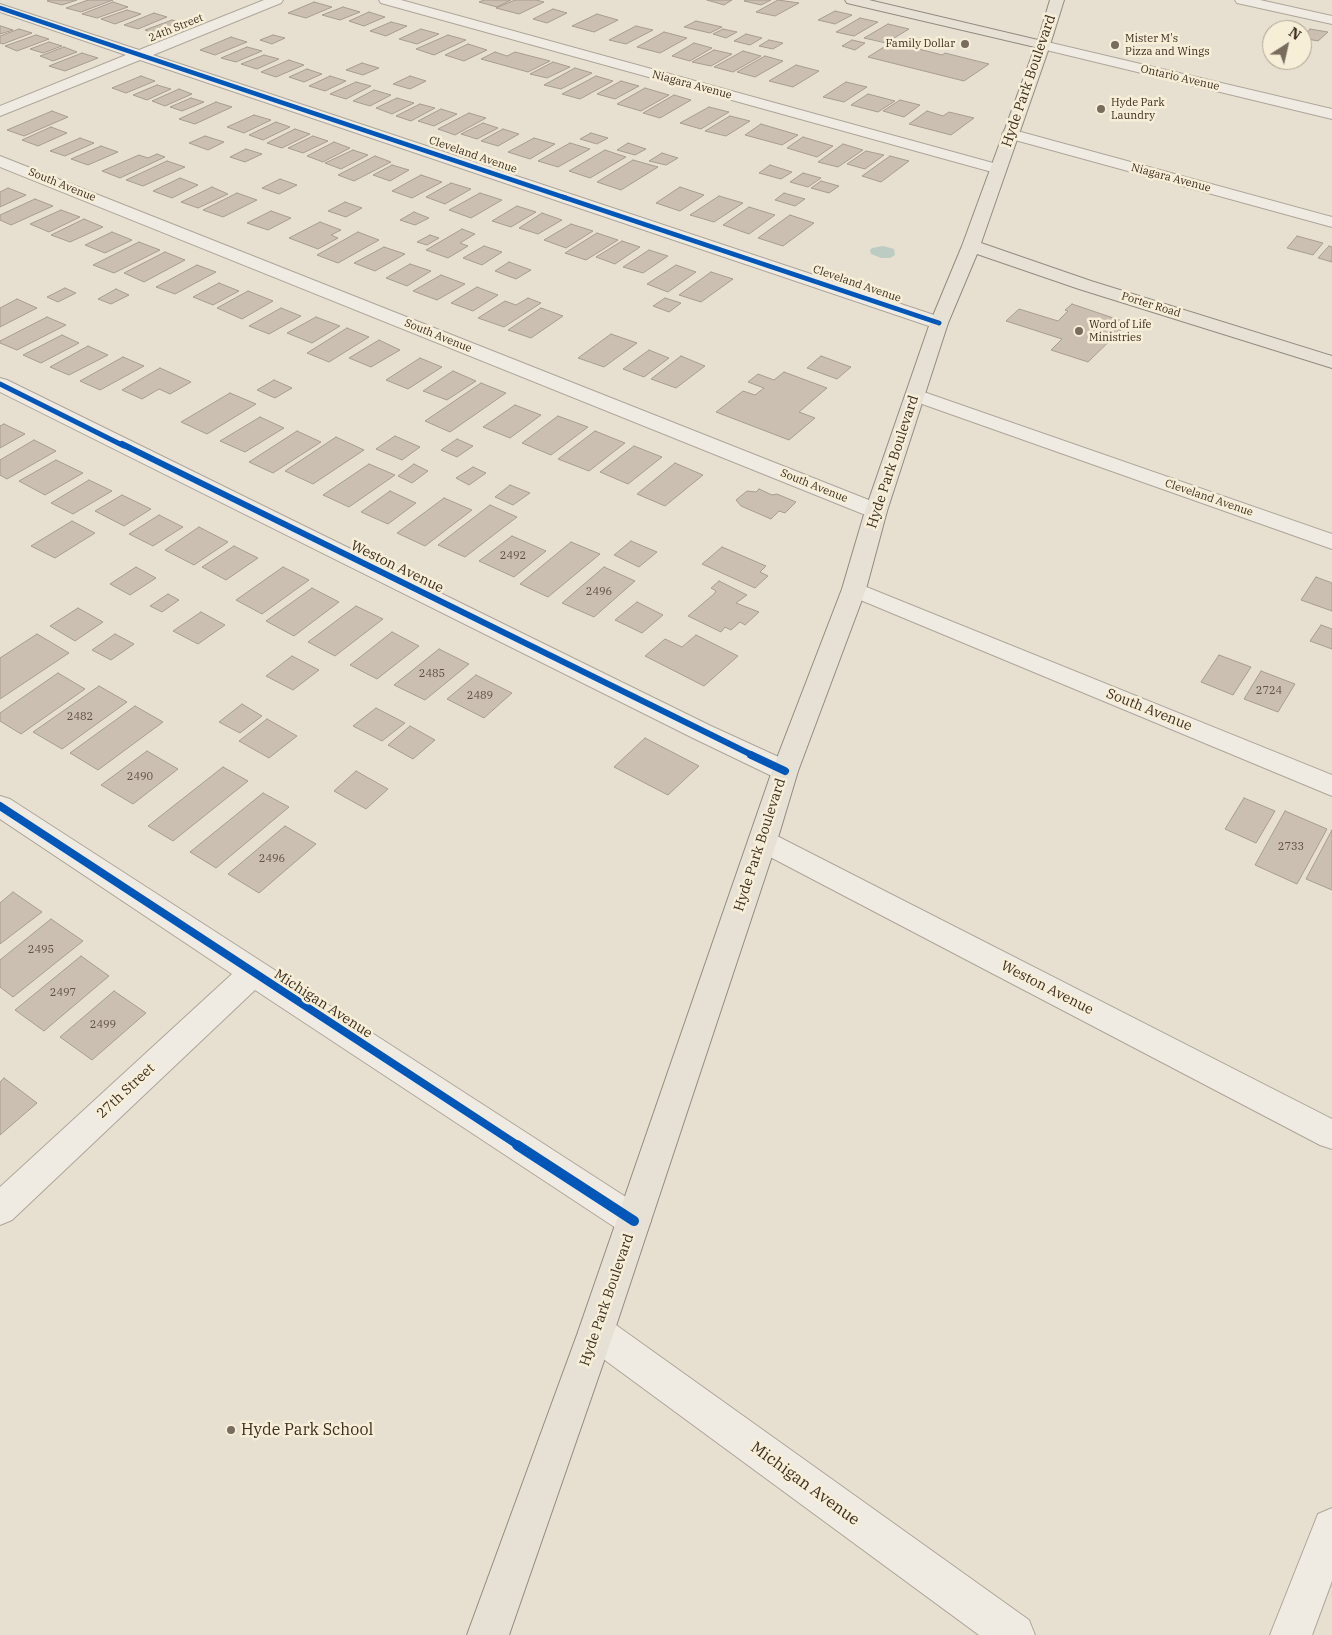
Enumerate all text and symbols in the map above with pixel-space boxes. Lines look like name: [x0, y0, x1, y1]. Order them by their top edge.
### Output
street label: 24th Street: [147, 11, 205, 45]
street label: Hyde Park Boulevard: [998, 13, 1060, 149]
north arrow: [1262, 20, 1312, 70]
text: N: [1285, 23, 1305, 44]
place label: Mister M's Pizza and Wings: [1125, 32, 1210, 58]
place label: Family Dollar: [885, 37, 955, 51]
marker: Family Dollar: [959, 38, 971, 50]
marker: Mister M's Pizza and Wings: [1109, 39, 1121, 51]
street label: Ontario Avenue: [1139, 63, 1221, 93]
street label: Niagara Avenue: [651, 68, 733, 102]
place label: Hyde Park Laundry: [1111, 96, 1165, 122]
marker: Hyde Park Laundry: [1095, 103, 1107, 115]
street label: Cleveland Avenue: [427, 134, 519, 176]
street label: Niagara Avenue: [1130, 161, 1212, 195]
street label: South Avenue: [26, 165, 98, 205]
street label: Cleveland Avenue: [811, 263, 903, 305]
street label: Porter Road: [1120, 290, 1182, 320]
street label: South Avenue: [402, 316, 474, 356]
place label: Word of Life Ministries: [1089, 318, 1152, 344]
marker: Word of Life Ministries: [1073, 325, 1085, 337]
street label: Hyde Park Boulevard: [864, 393, 922, 531]
street label: South Avenue: [778, 466, 850, 506]
street label: Cleveland Avenue: [1163, 477, 1255, 519]
street label: Weston Avenue: [348, 537, 446, 597]
house number: 2492: [500, 549, 526, 563]
house number: 2496: [586, 585, 612, 599]
house number: 2485: [419, 667, 445, 681]
house number: 2724: [1256, 684, 1282, 698]
street label: South Avenue: [1104, 685, 1194, 735]
house number: 2489: [467, 689, 493, 703]
house number: 2482: [67, 710, 93, 724]
house number: 2490: [127, 770, 153, 784]
street label: Hyde Park Boulevard: [731, 776, 789, 914]
house number: 2733: [1278, 840, 1304, 854]
house number: 2496: [259, 852, 285, 866]
house number: 2495: [28, 943, 54, 957]
street label: Weston Avenue: [998, 957, 1096, 1019]
street label: Michigan Avenue: [271, 966, 375, 1042]
house number: 2497: [50, 986, 76, 1000]
house number: 2499: [90, 1018, 116, 1032]
street label: 27th Street: [94, 1060, 158, 1122]
street label: Hyde Park Boulevard: [576, 1232, 638, 1368]
place label: Hyde Park School: [241, 1420, 373, 1440]
marker: Hyde Park School: [225, 1424, 237, 1436]
street label: Michigan Avenue: [747, 1438, 863, 1530]

